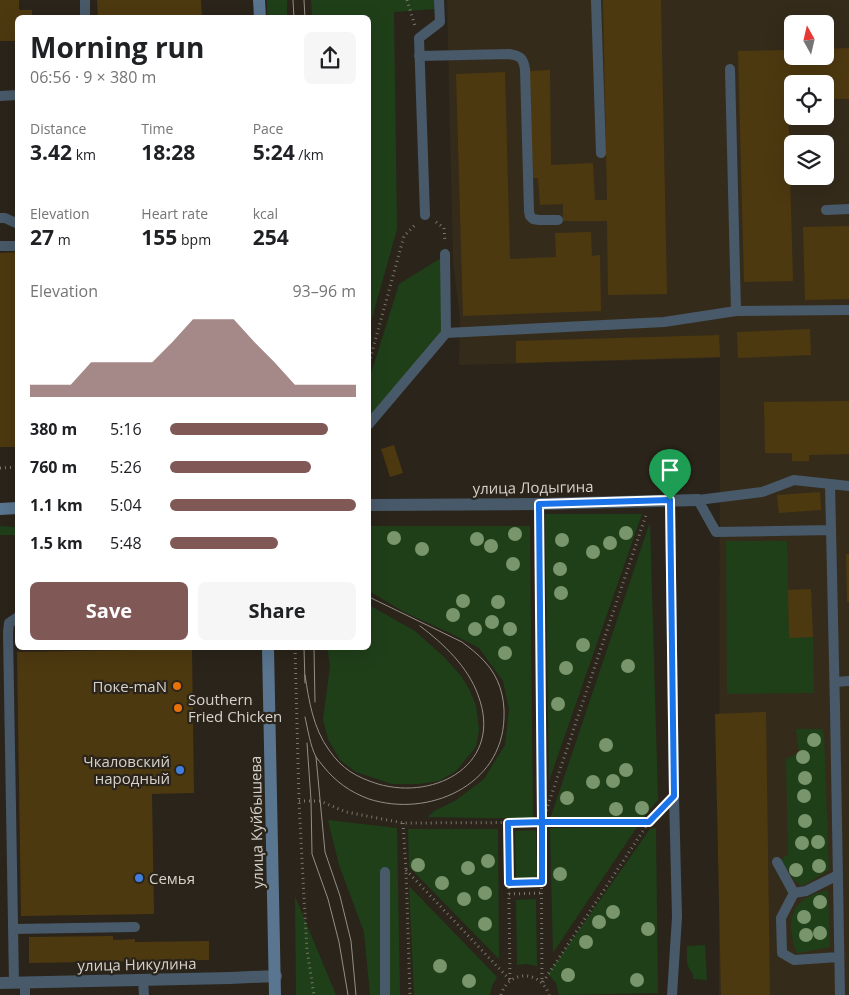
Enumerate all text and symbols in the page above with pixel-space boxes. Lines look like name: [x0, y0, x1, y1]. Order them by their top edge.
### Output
north arrow: [784, 15, 834, 65]
map controls: [784, 15, 834, 185]
text: Morning run: [30, 28, 204, 66]
button: share: [304, 32, 356, 84]
text: 06:56 · 9 × 380 m: [30, 66, 156, 88]
button: locate: [784, 75, 834, 125]
text: Distance: [30, 119, 86, 138]
text: Time: [141, 119, 173, 138]
text: Pace: [253, 119, 283, 138]
button: layers: [784, 135, 834, 185]
text: 3.42: [30, 138, 72, 166]
text: 18:28: [141, 138, 195, 166]
text: 5:24: [253, 138, 295, 166]
text: km: [72, 145, 96, 164]
text: /km: [295, 145, 324, 164]
text: Elevation: [30, 204, 89, 223]
text: Heart rate: [141, 204, 208, 223]
text: kcal: [253, 204, 278, 223]
text: 27: [30, 223, 54, 251]
text: 155: [141, 223, 177, 251]
text: 254: [253, 223, 289, 251]
text: m: [54, 230, 71, 249]
text: bpm: [177, 230, 211, 249]
text: Elevation: [30, 280, 98, 302]
text: 93–96 m: [292, 280, 356, 302]
text: 380 m: [30, 418, 77, 440]
text: 5:16: [110, 418, 142, 440]
pin: [649, 449, 691, 500]
text: 760 m: [30, 456, 77, 478]
text: 5:26: [110, 456, 142, 478]
icon: arrive: [656, 456, 684, 484]
street label: улица Лодыгина: [472, 476, 594, 498]
text: 1.1 km: [30, 494, 83, 516]
text: 5:04: [110, 494, 142, 516]
text: 1.5 km: [30, 532, 83, 554]
text: 5:48: [110, 532, 142, 554]
button: Save: [30, 582, 188, 640]
button: Share: [198, 582, 356, 640]
place label: Поке-maN: [93, 676, 167, 696]
marker: Поке-maN: [171, 680, 183, 692]
place label: Southern Fried Chicken: [188, 689, 282, 726]
marker: Southern Fried Chicken: [172, 702, 184, 714]
place label: Чкаловский народный: [83, 751, 170, 788]
street label: улица Куйбышева: [245, 756, 267, 888]
marker: Чкаловский народный: [174, 764, 186, 776]
place label: Семья: [149, 868, 195, 888]
marker: Семья: [133, 872, 145, 884]
street label: улица Никулина: [77, 953, 197, 975]

